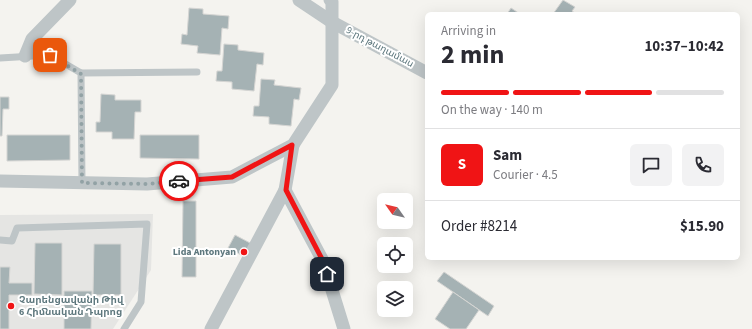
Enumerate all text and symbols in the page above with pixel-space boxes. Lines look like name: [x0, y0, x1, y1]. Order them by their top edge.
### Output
text: Arriving in: [441, 22, 496, 40]
street label: 9-րդ թաղամաս: [344, 23, 416, 71]
text: 2 min: [441, 36, 504, 73]
text: 10:37–10:42: [644, 36, 724, 57]
pin: [33, 38, 67, 72]
icon: bag: [39, 44, 61, 66]
text: On the way · 140 m: [441, 101, 543, 119]
button: chat: [630, 144, 672, 186]
button: phone: [682, 144, 724, 186]
text: Sam: [493, 145, 522, 166]
text: S: [458, 154, 466, 175]
courier: [159, 161, 199, 201]
text: Courier · 4.5: [493, 166, 558, 184]
icon: car: [168, 170, 190, 192]
north arrow: [377, 193, 413, 229]
map controls: [377, 193, 413, 317]
text: Order #8214: [441, 216, 517, 237]
text: $15.90: [680, 216, 724, 237]
button: locate: [377, 237, 413, 273]
place label: Lida Antonyan: [173, 245, 236, 259]
marker: Lida Antonyan: [239, 247, 249, 257]
pin: [310, 257, 344, 291]
icon: home: [316, 263, 338, 285]
button: layers: [377, 281, 413, 317]
place label: Չարենցավանի Թիվ 6 Հիմնական Դպրոց: [19, 293, 124, 319]
marker: Չարենցավանի Թիվ 6 Հիմնական Դպրոց: [6, 301, 16, 311]

